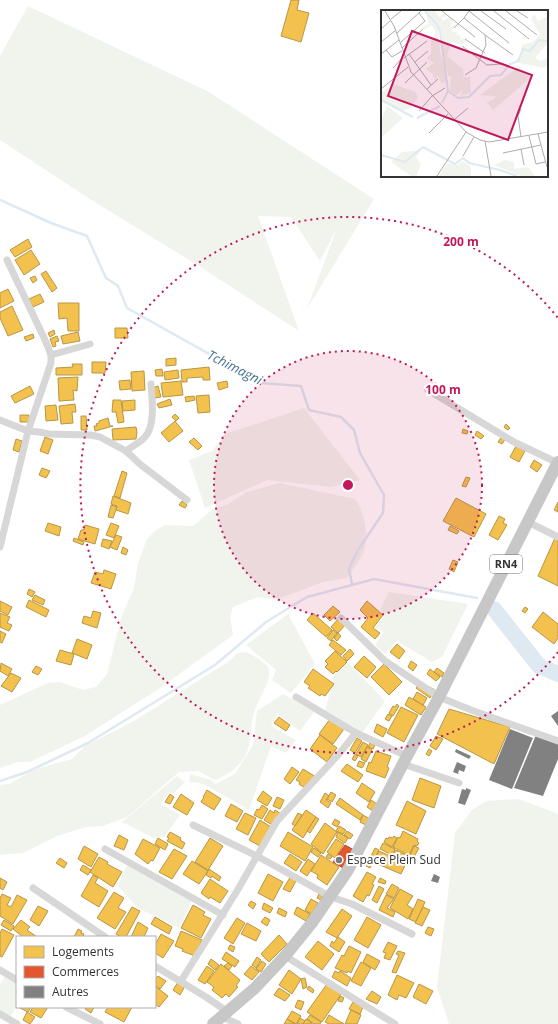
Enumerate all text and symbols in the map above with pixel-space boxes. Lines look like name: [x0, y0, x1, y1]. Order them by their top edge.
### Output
inset map: [381, 10, 548, 177]
text: 200 m: [443, 233, 479, 250]
water label: Tchimagni: [204, 346, 266, 389]
text: 100 m: [425, 381, 461, 398]
centre of rings: [341, 478, 355, 492]
road number: RN4: [490, 555, 522, 573]
place label: Espace Plein Sud: [347, 851, 441, 868]
marker: Espace Plein Sud: [334, 855, 344, 865]
legend: [16, 936, 156, 1008]
text: Logements: [52, 943, 114, 960]
text: Commerces: [52, 963, 119, 980]
text: Autres: [52, 983, 89, 1000]

